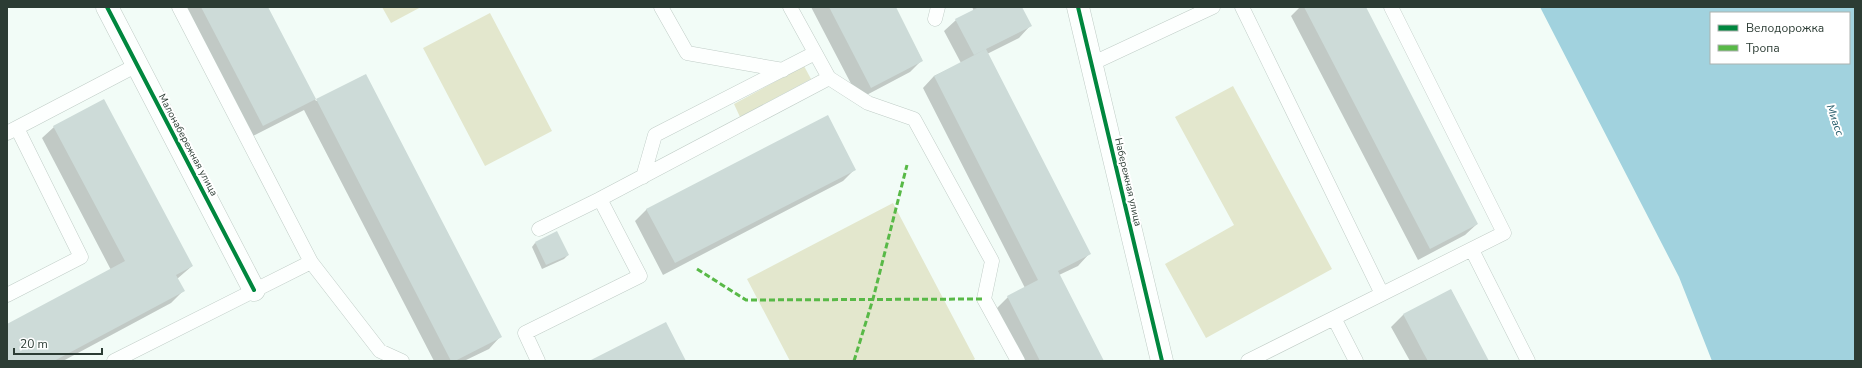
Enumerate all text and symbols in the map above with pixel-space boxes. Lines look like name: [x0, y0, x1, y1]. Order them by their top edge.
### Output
legend: [1710, 12, 1850, 64]
text: Велодорожка: [1746, 20, 1824, 36]
text: Тропа: [1746, 40, 1780, 56]
street label: Малонабережная улица: [155, 91, 221, 199]
water label: Миасс: [1823, 102, 1848, 138]
street label: Набережная улица: [1111, 136, 1145, 228]
scale bar: [14, 330, 102, 356]
text: 20 m: [20, 336, 48, 352]

